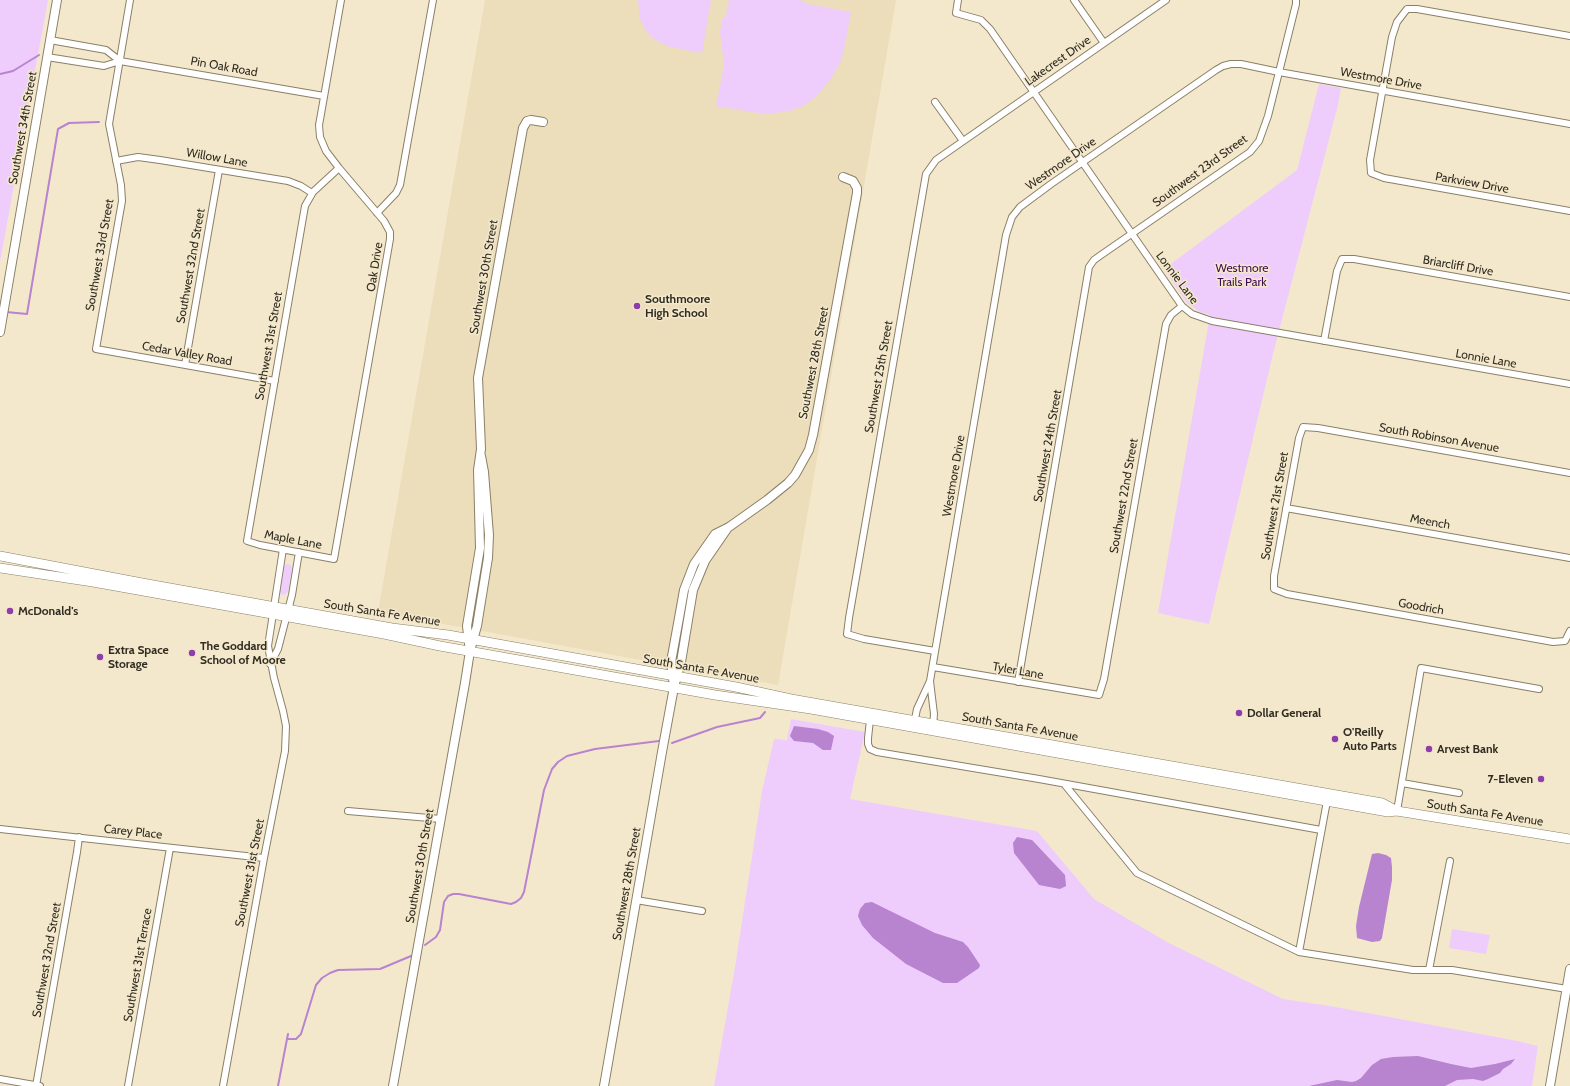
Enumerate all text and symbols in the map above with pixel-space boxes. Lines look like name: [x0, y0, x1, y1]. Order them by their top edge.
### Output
street label: Lakecrest Drive: [1022, 33, 1094, 89]
street label: Pin Oak Road: [189, 54, 259, 80]
street label: Westmore Drive: [1339, 65, 1423, 93]
street label: Southwest 34th Street: [6, 70, 40, 186]
street label: Southwest 23rd Street: [1150, 132, 1250, 210]
street label: Westmore Drive: [1023, 134, 1099, 194]
street label: Willow Lane: [185, 146, 249, 170]
street label: Parkview Drive: [1434, 169, 1510, 197]
street label: Southwest 33rd Street: [83, 198, 117, 312]
street label: Southwest 32nd Street: [174, 207, 208, 325]
street label: Southwest 30th Street: [467, 219, 501, 335]
street label: Oak Drive: [364, 241, 386, 293]
street label: Lonnie Lane: [1153, 249, 1201, 307]
street label: Briarcliff Drive: [1422, 253, 1494, 279]
park label: Westmore Trails Park: [1216, 261, 1268, 289]
street label: Southwest 31st Street: [252, 291, 286, 401]
place label: Southmoore High School: [645, 292, 710, 320]
marker: Southmoore High School: [632, 301, 642, 311]
street label: Southwest 28th Street: [796, 305, 832, 421]
street label: Southwest 25th Street: [862, 320, 896, 434]
street label: Cedar Valley Road: [141, 339, 233, 369]
street label: Lonnie Lane: [1454, 347, 1518, 371]
street label: Southwest 24th Street: [1031, 389, 1065, 503]
street label: South Robinson Avenue: [1378, 420, 1500, 456]
street label: Westmore Drive: [940, 434, 968, 518]
street label: Southwest 22nd Street: [1107, 437, 1141, 555]
street label: Southwest 21st Street: [1258, 451, 1292, 561]
street label: Meench: [1409, 511, 1451, 533]
street label: Maple Lane: [263, 527, 323, 553]
street label: Goodrich: [1397, 596, 1445, 618]
street label: South Santa Fe Avenue: [323, 597, 441, 629]
place label: McDonald's: [18, 604, 78, 618]
marker: McDonald's: [5, 606, 15, 616]
place label: The Goddard School of Moore: [200, 639, 286, 667]
place label: Extra Space Storage: [108, 643, 169, 671]
marker: The Goddard School of Moore: [187, 648, 197, 658]
marker: Extra Space Storage: [95, 652, 105, 662]
street label: South Santa Fe Avenue: [642, 652, 760, 686]
street label: Tyler Lane: [991, 659, 1045, 683]
place label: Dollar General: [1247, 706, 1321, 720]
marker: Dollar General: [1234, 708, 1244, 718]
street label: South Santa Fe Avenue: [961, 710, 1079, 744]
place label: O'Reilly Auto Parts: [1343, 725, 1397, 753]
marker: O'Reilly Auto Parts: [1330, 734, 1340, 744]
place label: Arvest Bank: [1437, 742, 1498, 756]
marker: Arvest Bank: [1424, 744, 1434, 754]
place label: 7-Eleven: [1487, 772, 1533, 786]
marker: 7-Eleven: [1536, 774, 1546, 784]
street label: South Santa Fe Avenue: [1426, 797, 1544, 829]
street label: Southwest 30th Street: [403, 808, 437, 924]
street label: Southwest 31st Street: [232, 818, 268, 928]
street label: Carey Place: [103, 822, 163, 842]
street label: Southwest 28th Street: [610, 826, 644, 942]
street label: Southwest 32nd Street: [30, 901, 64, 1019]
street label: Southwest 31st Terrace: [121, 907, 155, 1023]

